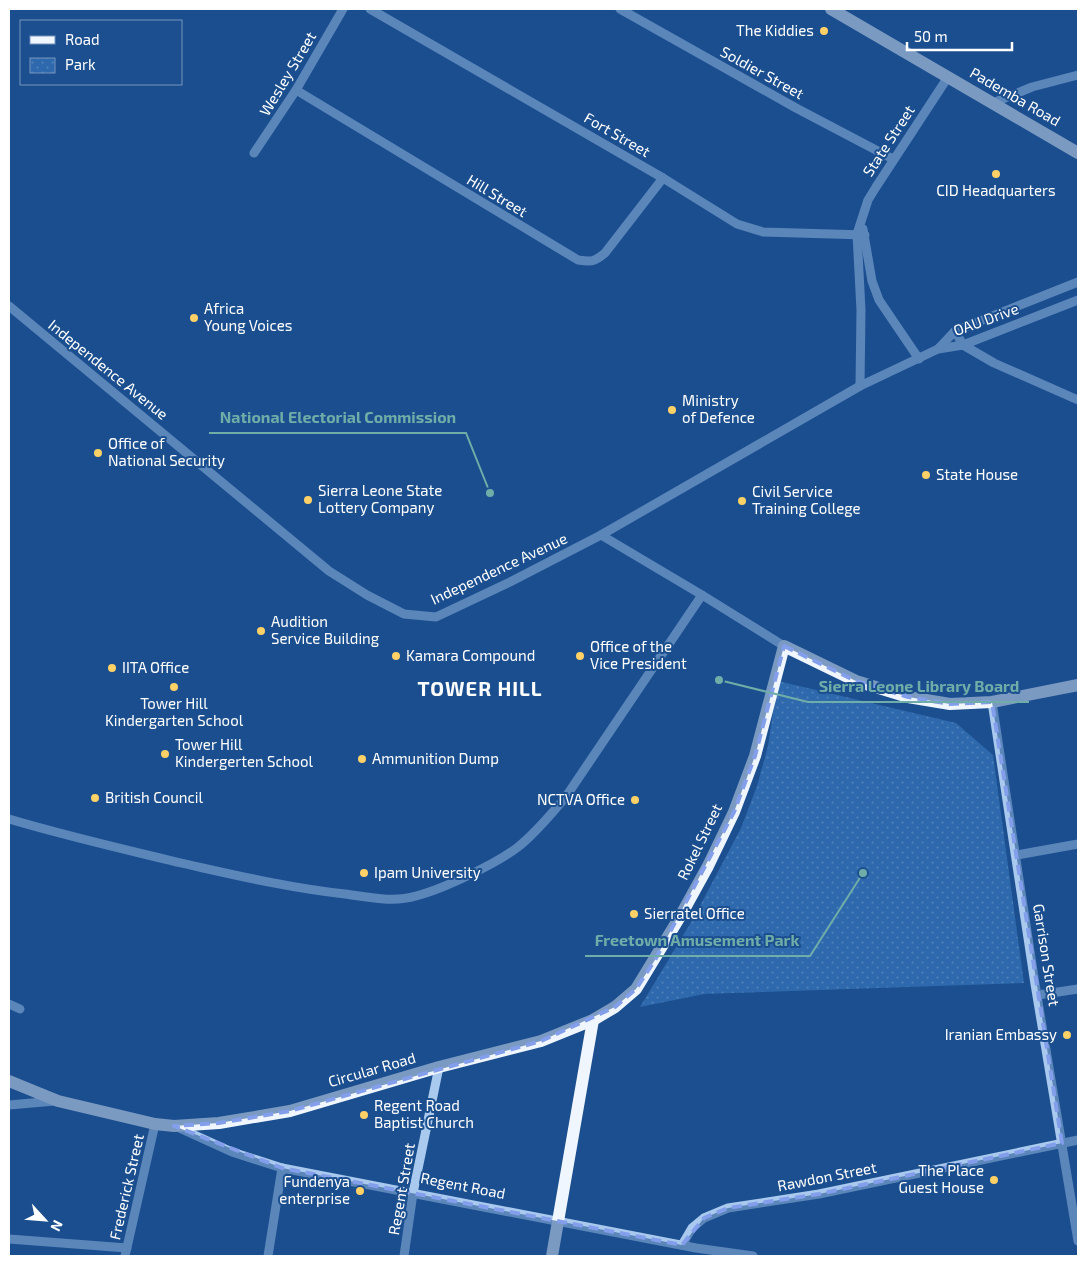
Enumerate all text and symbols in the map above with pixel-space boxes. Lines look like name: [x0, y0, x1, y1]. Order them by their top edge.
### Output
legend: [20, 20, 182, 85]
scale bar: [907, 20, 1012, 52]
place label: The Kiddies: [736, 21, 814, 39]
marker: The Kiddies: [818, 25, 830, 37]
text: 50 m: [914, 27, 948, 45]
street label: Wesley Street: [255, 28, 319, 119]
text: Road: [65, 30, 100, 48]
street label: Soldier Street: [718, 42, 808, 103]
text: Park: [65, 55, 96, 73]
street label: Pademba Road: [967, 63, 1064, 129]
street label: State Street: [859, 101, 918, 179]
street label: Fort Street: [581, 108, 654, 160]
marker: CID Headquarters: [990, 168, 1002, 180]
street label: Hill Street: [464, 170, 531, 220]
place label: CID Headquarters: [936, 181, 1056, 199]
place label: Africa Young Voices: [204, 299, 292, 334]
street label: OAU Drive: [951, 299, 1021, 339]
marker: Africa Young Voices: [188, 312, 200, 324]
street label: Independence Avenue: [45, 315, 172, 423]
place label: Ministry of Defence: [682, 391, 755, 426]
callout: National Electorial Commission: [209, 402, 466, 433]
marker: Ministry of Defence: [666, 404, 678, 416]
text: National Electorial Commission: [220, 407, 456, 426]
place label: Office of National Security: [108, 434, 225, 469]
marker: Office of National Security: [92, 447, 104, 459]
place label: State House: [936, 465, 1018, 483]
marker: State House: [920, 469, 932, 481]
place label: Sierra Leone State Lottery Company: [318, 481, 442, 516]
place label: Civil Service Training College: [752, 482, 861, 517]
marker: Sierra Leone State Lottery Company: [302, 494, 314, 506]
marker: Civil Service Training College: [736, 495, 748, 507]
street label: Independence Avenue: [427, 529, 570, 608]
place label: Audition Service Building: [271, 612, 380, 647]
marker: Audition Service Building: [255, 625, 267, 637]
place label: Office of the Vice President: [590, 637, 687, 672]
place label: Kamara Compound: [406, 646, 535, 664]
marker: Kamara Compound: [390, 650, 402, 662]
marker: Office of the Vice President: [574, 650, 586, 662]
place label: IITA Office: [122, 658, 189, 676]
marker: IITA Office: [106, 662, 118, 674]
callout: Sierra Leone Library Board: [808, 671, 1029, 702]
district label: TOWER HILL: [418, 676, 543, 700]
text: Sierra Leone Library Board: [819, 676, 1019, 696]
marker: Tower Hill Kindergarten School: [168, 681, 180, 693]
place label: Tower Hill Kindergarten School: [105, 694, 244, 729]
place label: Tower Hill Kindergerten School: [175, 735, 314, 770]
marker: Tower Hill Kindergerten School: [159, 748, 171, 760]
place label: Ammunition Dump: [372, 749, 499, 767]
marker: Ammunition Dump: [356, 753, 368, 765]
place label: British Council: [105, 788, 204, 806]
place label: NCTVA Office: [537, 790, 625, 808]
marker: British Council: [89, 792, 101, 804]
marker: NCTVA Office: [629, 794, 641, 806]
street label: Rokel Street: [673, 800, 725, 882]
place label: Ipam University: [374, 863, 481, 881]
marker: Ipam University: [358, 867, 370, 879]
street label: Garrison Street: [1030, 902, 1064, 1008]
place label: Sierratel Office: [644, 904, 745, 922]
marker: Sierratel Office: [628, 908, 640, 920]
callout: Freetown Amusement Park: [585, 925, 810, 956]
text: Freetown Amusement Park: [595, 930, 799, 949]
place label: Iranian Embassy: [945, 1025, 1057, 1043]
marker: Iranian Embassy: [1061, 1029, 1073, 1041]
street label: Circular Road: [326, 1048, 418, 1090]
place label: Regent Road Baptist Church: [374, 1096, 474, 1131]
marker: Regent Road Baptist Church: [358, 1109, 370, 1121]
street label: Frederick Street: [105, 1132, 147, 1241]
street label: Regent Street: [384, 1141, 418, 1236]
street label: Rawdon Street: [776, 1158, 878, 1194]
place label: The Place Guest House: [899, 1161, 984, 1196]
street label: Regent Road: [419, 1168, 507, 1202]
place label: Fundenya enterprise: [279, 1172, 350, 1207]
marker: The Place Guest House: [988, 1174, 1000, 1186]
marker: Fundenya enterprise: [354, 1185, 366, 1197]
north arrow: [20, 1195, 70, 1245]
text: N: [47, 1218, 67, 1234]

